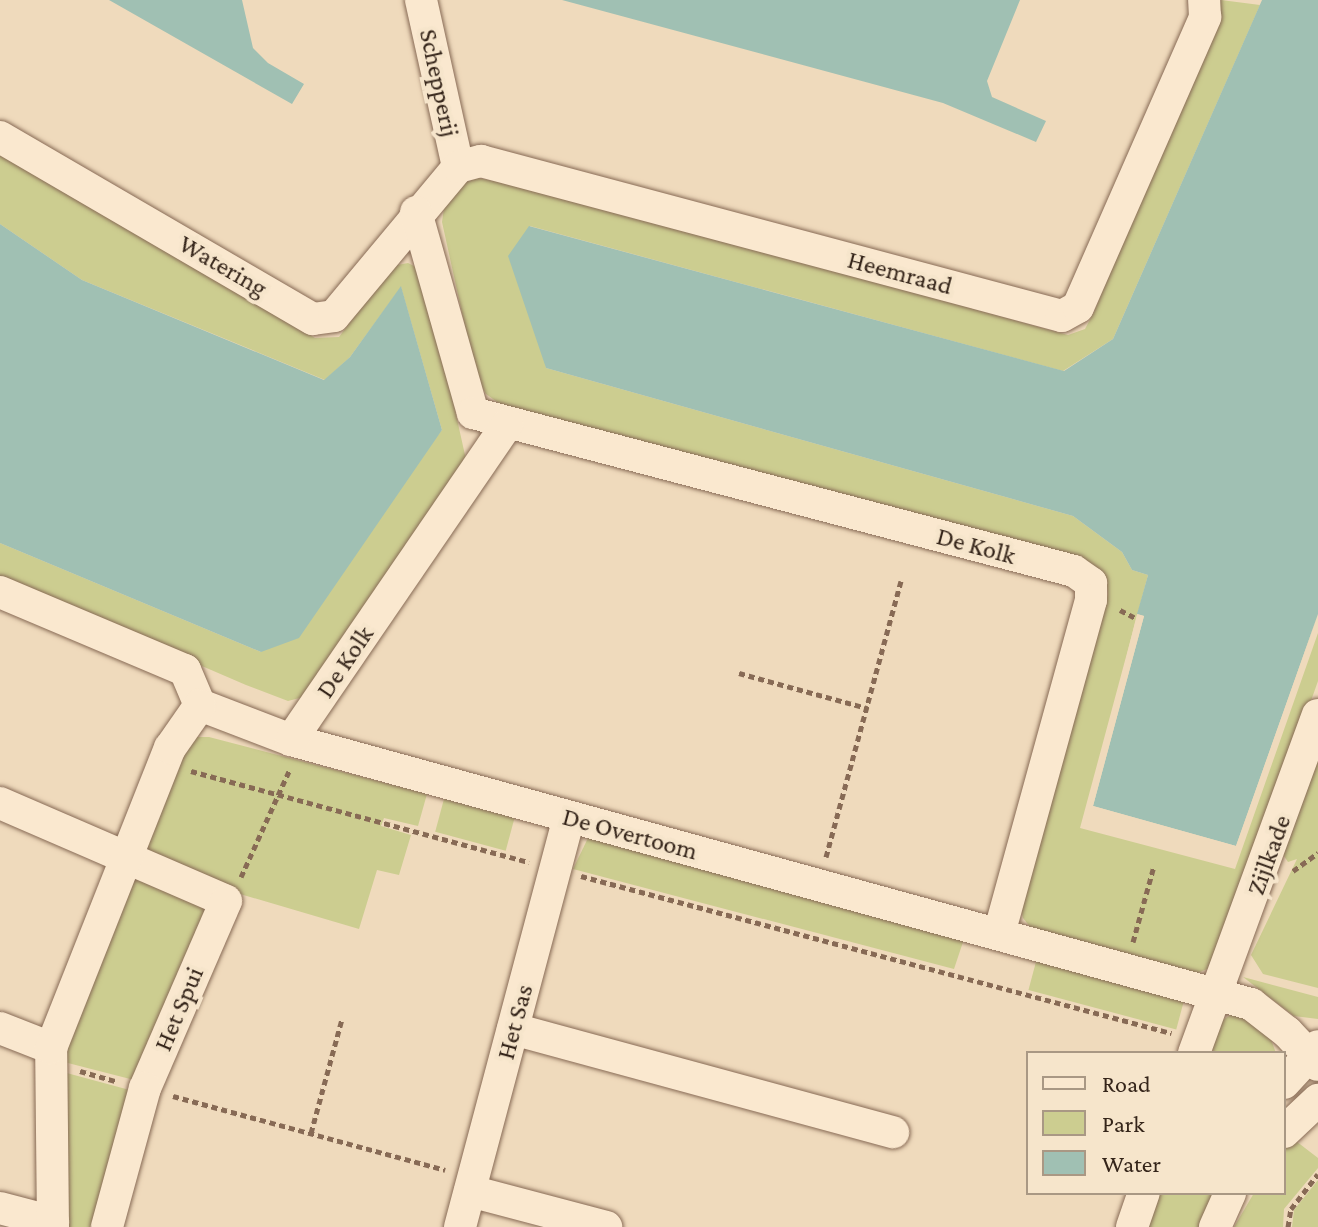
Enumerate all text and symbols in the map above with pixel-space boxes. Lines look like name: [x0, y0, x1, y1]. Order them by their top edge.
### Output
street label: Schepperij: [412, 26, 466, 140]
street label: Watering: [173, 228, 273, 304]
street label: Heemraad: [844, 244, 956, 302]
street label: De Kolk: [933, 521, 1019, 571]
street label: De Kolk: [310, 620, 380, 704]
street label: De Overtoom: [559, 801, 701, 867]
street label: Zijlkade: [1240, 811, 1298, 899]
street label: Het Spui: [147, 962, 211, 1056]
street label: Het Sas: [490, 981, 540, 1063]
legend: [1026, 1051, 1286, 1195]
text: Road: [1102, 1070, 1151, 1097]
text: Park: [1102, 1110, 1145, 1137]
text: Water: [1102, 1150, 1161, 1177]

